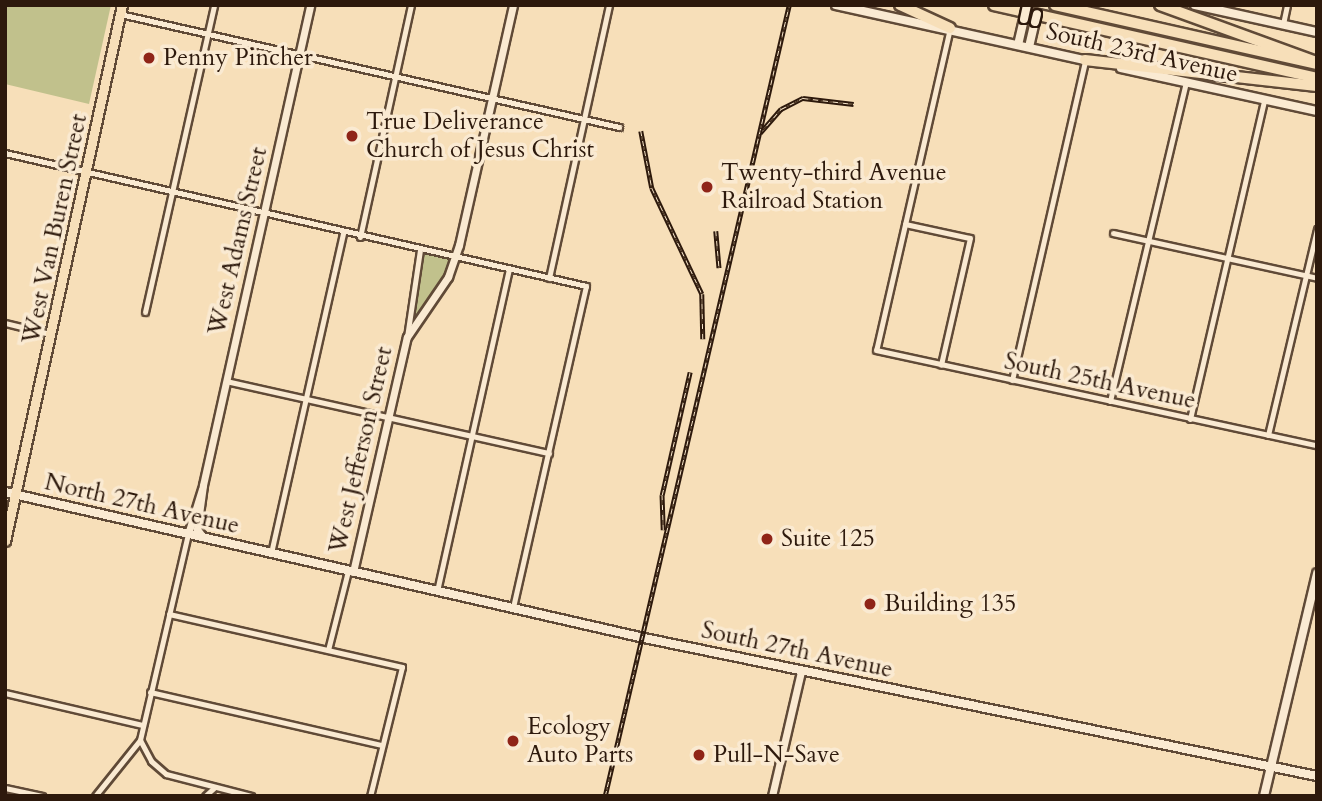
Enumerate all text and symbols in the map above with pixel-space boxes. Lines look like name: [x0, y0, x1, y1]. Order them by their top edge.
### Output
street label: South 23rd Avenue: [1043, 17, 1241, 89]
place label: Penny Pincher: [163, 44, 313, 72]
marker: Penny Pincher: [141, 50, 157, 66]
place label: True Deliverance Church of Jesus Christ: [366, 108, 594, 164]
street label: West Van Buren Street: [17, 111, 93, 347]
marker: True Deliverance Church of Jesus Christ: [344, 128, 360, 144]
street label: West Adams Street: [202, 144, 274, 338]
place label: Twenty-third Avenue Railroad Station: [721, 159, 947, 215]
marker: Twenty-third Avenue Railroad Station: [699, 179, 715, 195]
street label: West Jefferson Street: [323, 344, 399, 556]
street label: South 25th Avenue: [1002, 347, 1198, 415]
street label: North 27th Avenue: [42, 468, 242, 540]
place label: Suite 125: [781, 525, 875, 553]
marker: Suite 125: [759, 531, 775, 547]
place label: Building 135: [884, 590, 1016, 618]
marker: Building 135: [862, 596, 878, 612]
street label: South 27th Avenue: [699, 616, 895, 684]
place label: Ecology Auto Parts: [527, 713, 633, 769]
marker: Ecology Auto Parts: [505, 733, 521, 749]
place label: Pull-N-Save: [713, 741, 840, 769]
marker: Pull-N-Save: [691, 747, 707, 763]

